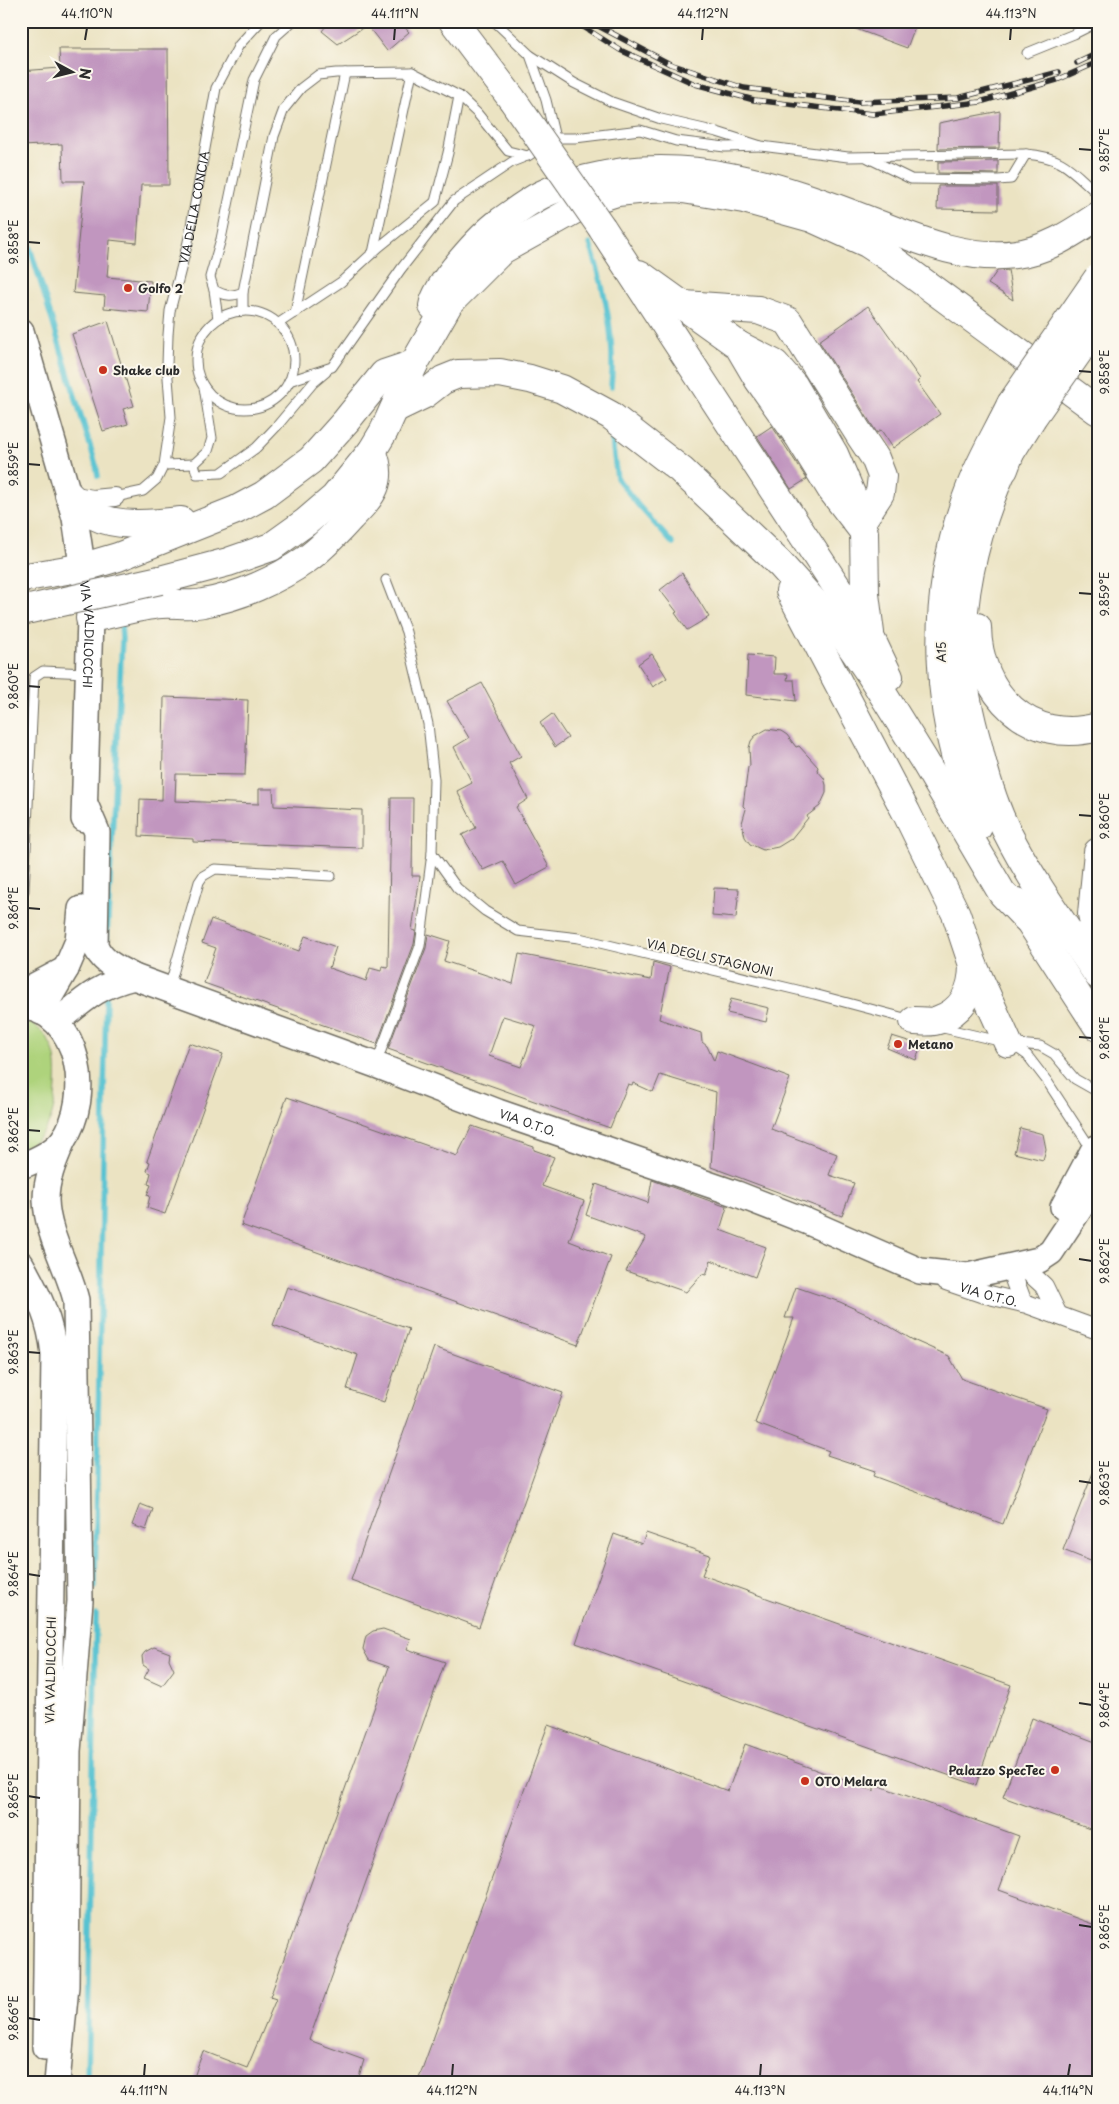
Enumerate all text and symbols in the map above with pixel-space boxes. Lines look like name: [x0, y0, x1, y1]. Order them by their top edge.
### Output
text: 44.110°N: [61, 4, 113, 22]
text: 44.111°N: [371, 4, 419, 22]
text: 44.112°N: [677, 4, 729, 22]
text: 44.113°N: [985, 4, 1037, 22]
north arrow: [48, 48, 98, 98]
text: N: [74, 67, 96, 80]
text: 9.857°E: [1095, 128, 1113, 172]
street label: VIA DELLA CONCIA: [174, 149, 213, 266]
text: 9.858°E: [4, 219, 22, 265]
place label: Golfo 2: [138, 279, 184, 297]
marker: Golfo 2: [122, 282, 134, 294]
text: 9.858°E: [1095, 349, 1113, 395]
place label: Shake club: [113, 361, 180, 379]
marker: Shake club: [97, 364, 109, 376]
text: 9.859°E: [4, 442, 22, 486]
text: 9.859°E: [1095, 572, 1113, 616]
street label: VIA VALDILOCCHI: [76, 579, 99, 688]
street label: A15: [932, 641, 950, 663]
text: 9.860°E: [4, 663, 22, 709]
text: 9.860°E: [1095, 793, 1113, 839]
text: 9.861°E: [4, 886, 22, 930]
street label: VIA DEGLI STAGNONI: [645, 934, 775, 980]
text: 9.861°E: [1095, 1016, 1113, 1060]
place label: Metano: [908, 1035, 953, 1053]
marker: Metano: [892, 1038, 904, 1050]
street label: VIA O.T.O.: [497, 1104, 559, 1140]
text: 9.862°E: [4, 1107, 22, 1153]
text: 9.862°E: [1095, 1238, 1113, 1284]
street label: VIA O.T.O.: [958, 1277, 1020, 1311]
text: 9.863°E: [4, 1329, 22, 1375]
text: 9.863°E: [1095, 1460, 1113, 1506]
text: 9.864°E: [4, 1551, 22, 1597]
street label: VIA VALDILOCCHI: [40, 1616, 60, 1724]
text: 9.864°E: [1095, 1682, 1113, 1728]
place label: Palazzo SpecTec: [948, 1761, 1046, 1779]
marker: Palazzo SpecTec: [1049, 1764, 1061, 1776]
place label: OTO Melara: [815, 1772, 888, 1790]
text: 9.865°E: [4, 1773, 22, 1819]
marker: OTO Melara: [799, 1775, 811, 1787]
text: 9.865°E: [1095, 1904, 1113, 1950]
text: 9.866°E: [4, 1995, 22, 2041]
text: 44.111°N: [120, 2081, 168, 2099]
text: 44.112°N: [426, 2081, 478, 2099]
text: 44.113°N: [734, 2081, 786, 2099]
text: 44.114°N: [1043, 2081, 1093, 2099]

